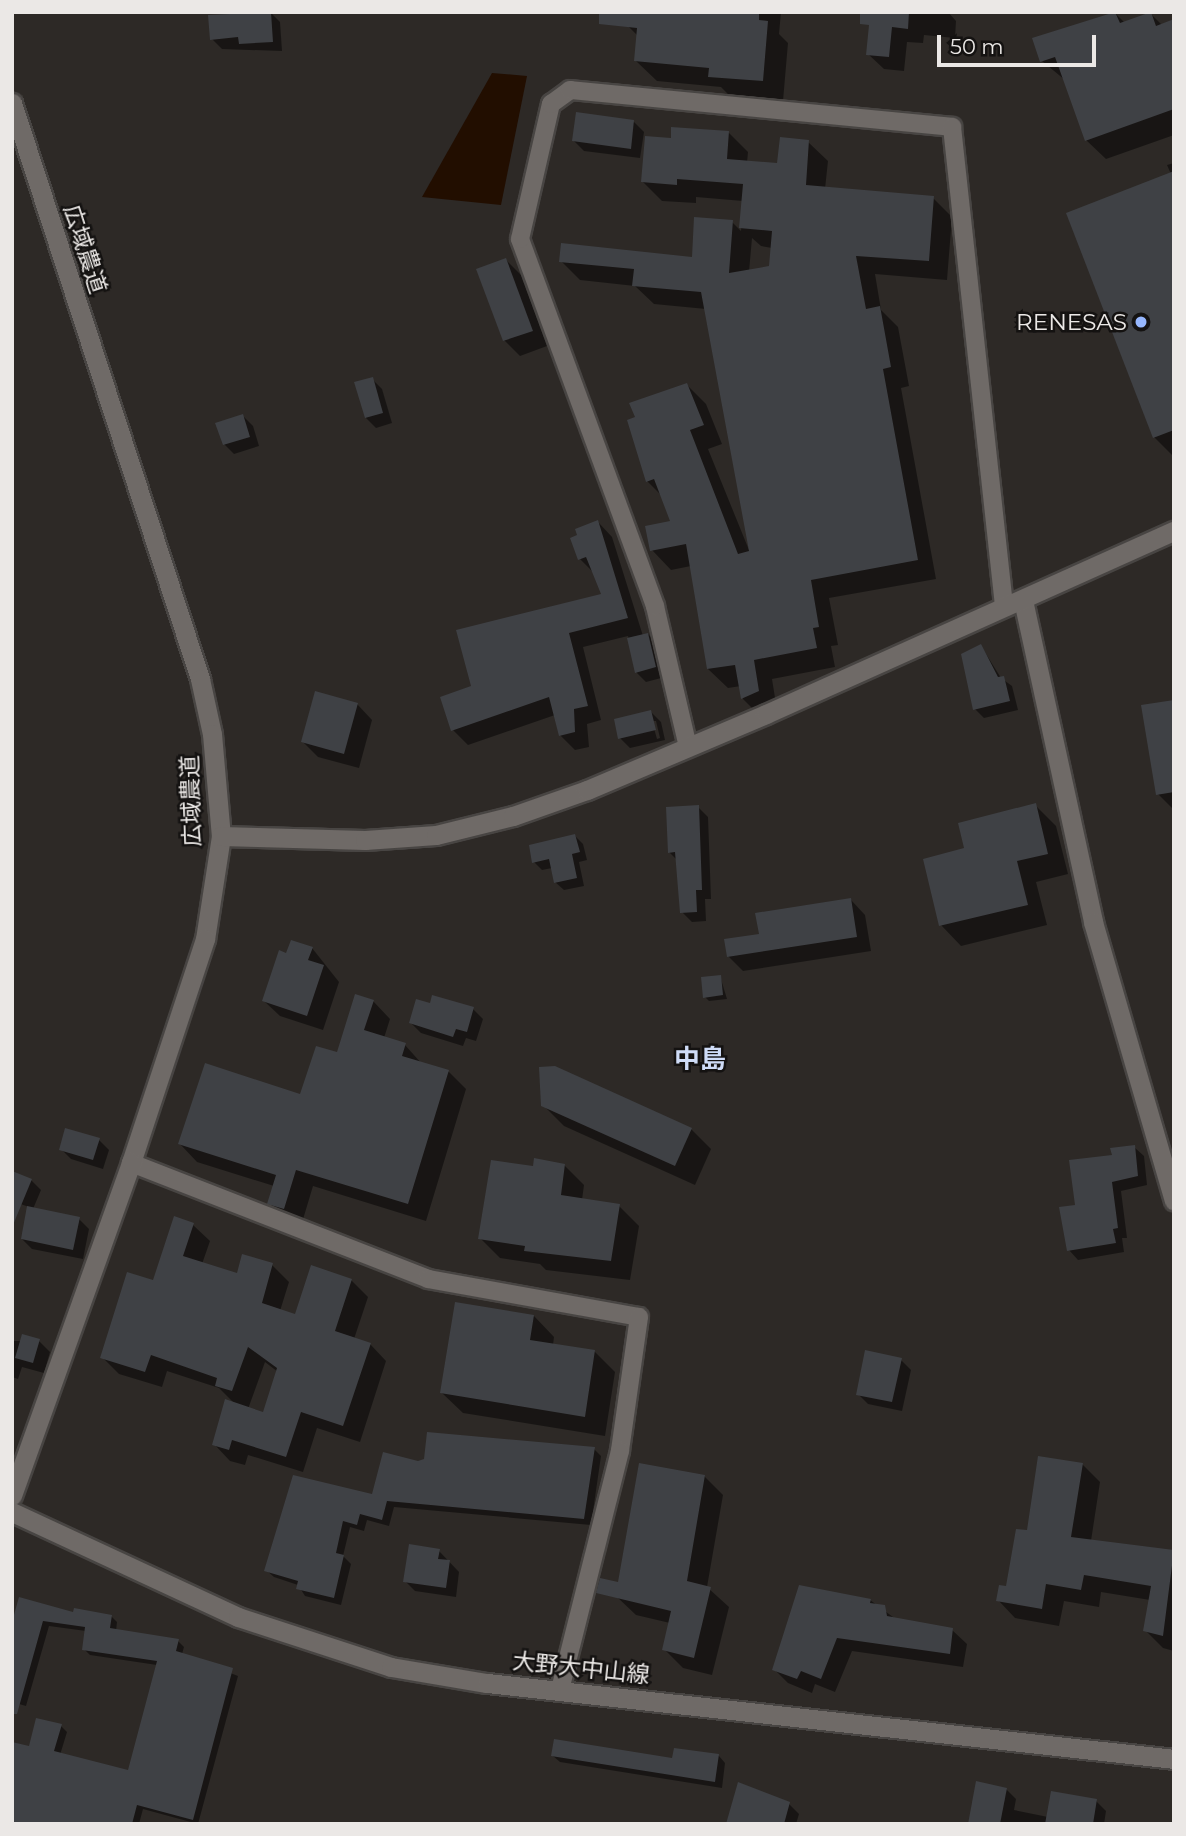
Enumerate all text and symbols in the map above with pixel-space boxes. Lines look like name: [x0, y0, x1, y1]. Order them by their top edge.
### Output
scale bar: [941, 21, 1100, 65]
text: 50 m: [950, 34, 1004, 59]
street label: 広域農道: [58, 201, 112, 297]
place label: RENESAS: [1016, 308, 1127, 336]
marker: RENESAS: [1133, 314, 1149, 330]
street label: 広域農道: [176, 755, 206, 847]
district label: 中島: [674, 1044, 726, 1076]
street label: 大野大中山線: [511, 1647, 651, 1689]

